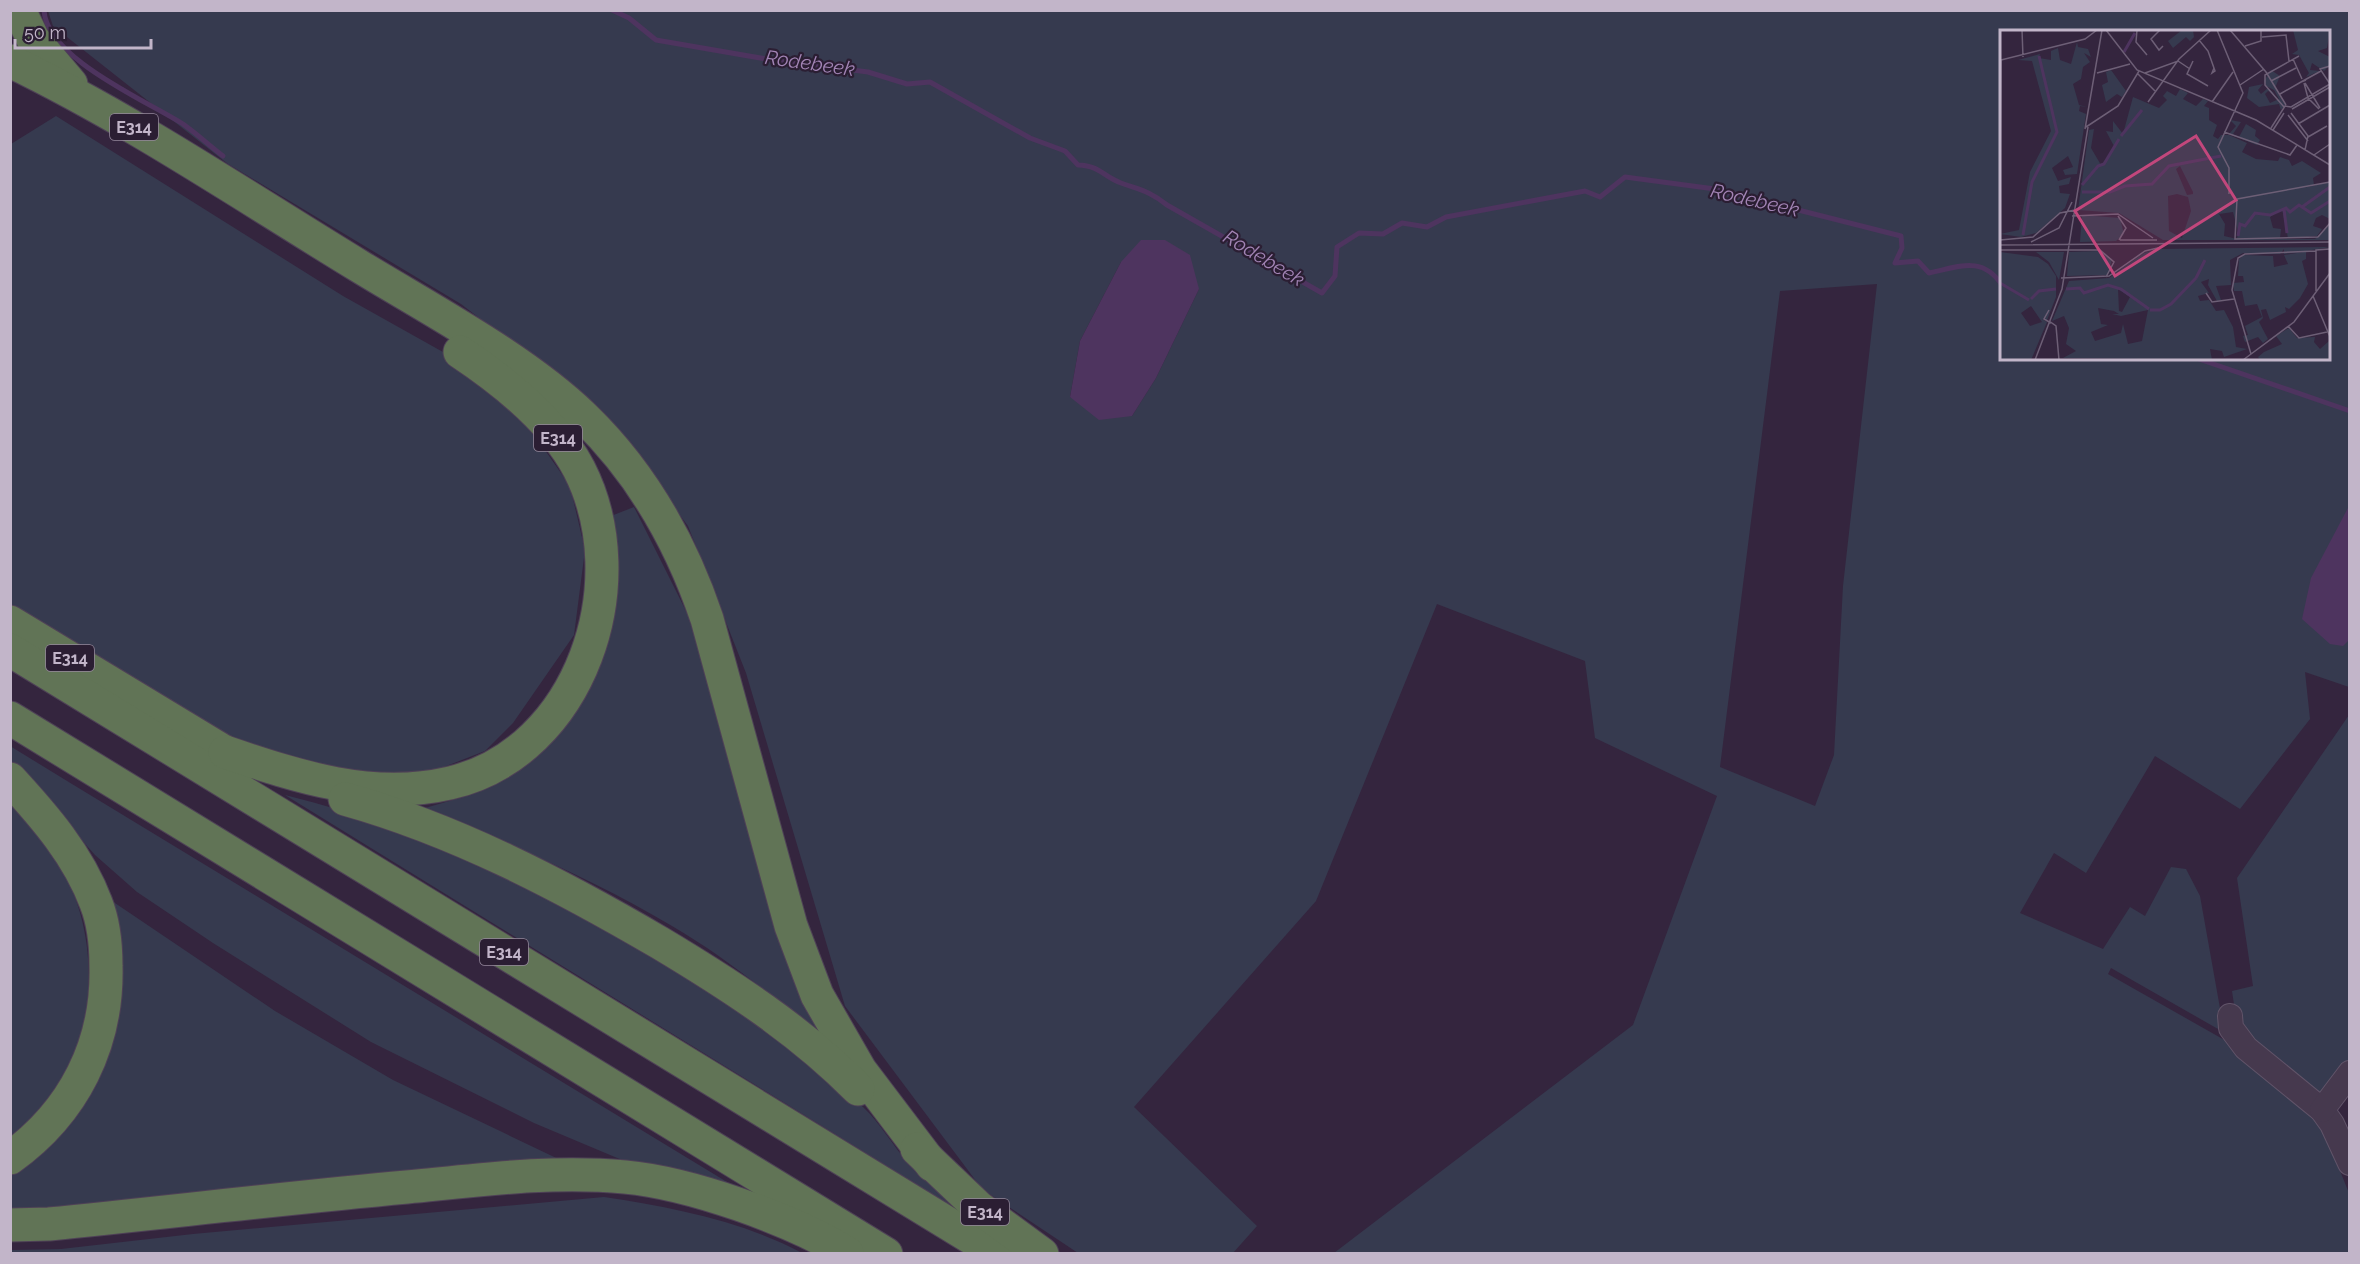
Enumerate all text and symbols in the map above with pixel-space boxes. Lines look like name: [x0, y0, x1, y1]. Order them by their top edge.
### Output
scale bar: [15, 12, 152, 50]
text: 50 m: [24, 22, 66, 43]
inset map: [2000, 30, 2330, 360]
water label: Rodebeek: [764, 45, 857, 81]
road number: E314: [110, 114, 158, 140]
water label: Rodebeek: [1708, 178, 1802, 222]
water label: Rodebeek: [1219, 224, 1309, 292]
road number: E314: [534, 425, 582, 451]
road number: E314: [46, 645, 94, 671]
road number: E314: [480, 939, 528, 965]
road number: E314: [961, 1199, 1009, 1225]

